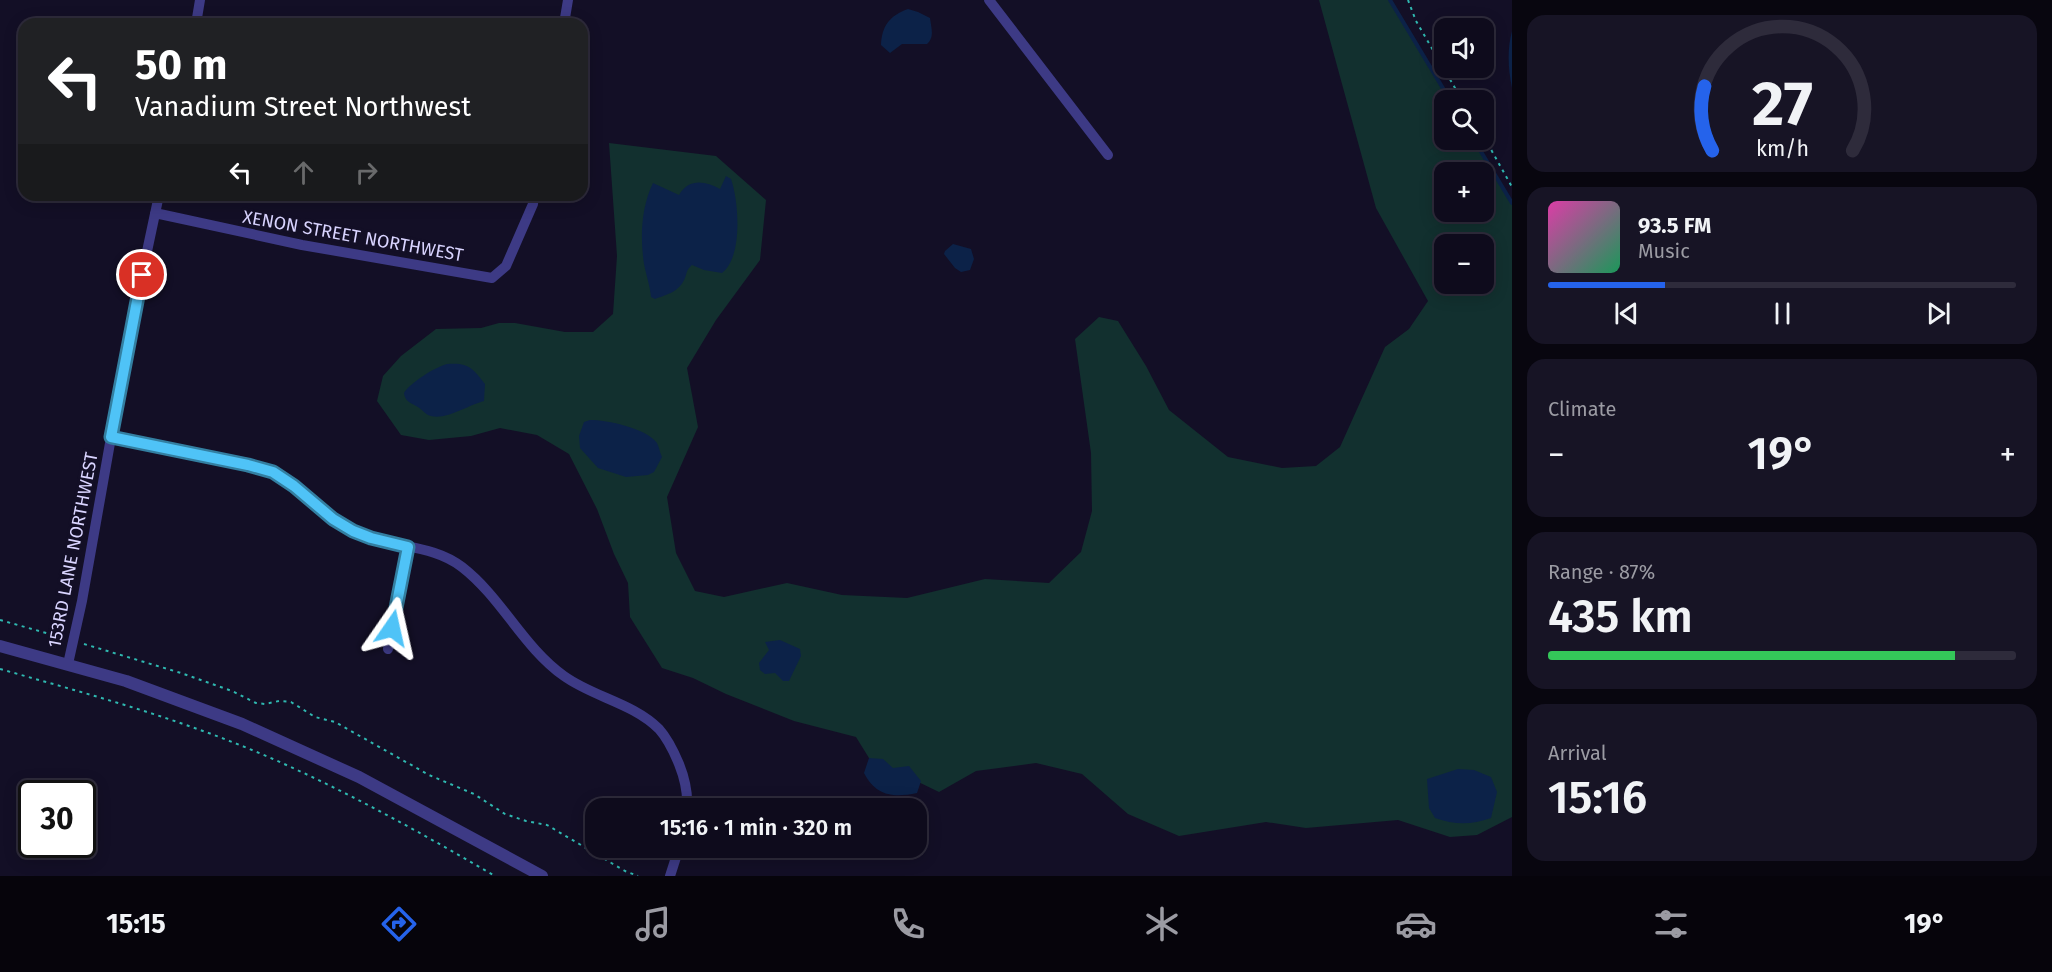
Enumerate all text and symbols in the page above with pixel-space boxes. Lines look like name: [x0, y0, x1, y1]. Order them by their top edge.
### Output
map controls: [1434, 18, 1494, 294]
button: sound: [1434, 18, 1494, 78]
text: 50 m: [135, 40, 228, 90]
icon: left: [36, 42, 114, 120]
text: 27: [1752, 67, 1812, 142]
button: search: [1434, 90, 1494, 150]
text: Vanadium Street Northwest: [135, 91, 471, 123]
text: km/h: [1755, 136, 1809, 162]
icon: left: [224, 156, 257, 189]
icon: ahead: [287, 156, 320, 189]
icon: right: [350, 156, 383, 189]
button: +: [1434, 162, 1494, 222]
street label: XENON STREET NORTHWEST: [241, 206, 466, 266]
text: 93.5 FM: [1638, 212, 1711, 239]
button: −: [1434, 234, 1494, 294]
text: Music: [1638, 239, 1690, 263]
pin: [116, 249, 167, 300]
icon: arrive: [125, 258, 158, 291]
icon: previous: [1610, 297, 1643, 330]
icon: pause: [1766, 297, 1799, 330]
icon: next: [1922, 297, 1955, 330]
text: Climate: [1548, 397, 1616, 421]
text: 19°: [1748, 427, 1816, 481]
text: −: [1548, 435, 1565, 475]
text: +: [2000, 435, 2016, 475]
street label: 153RD LANE NORTHWEST: [43, 450, 103, 650]
text: Range · 87%: [1548, 560, 1655, 584]
text: 435 km: [1548, 590, 1693, 644]
position arrow: [360, 596, 424, 660]
text: Arrival: [1548, 741, 1607, 765]
text: 15:16: [1548, 771, 1647, 825]
speed limit sign: 30: [18, 780, 96, 858]
text: 15:16 · 1 min · 320 m: [660, 814, 852, 841]
icon: directions: [378, 903, 420, 945]
icon: music: [632, 903, 674, 945]
icon: phone: [887, 903, 929, 945]
icon: climate: [1141, 903, 1183, 945]
icon: car: [1395, 903, 1437, 945]
icon: filters: [1650, 903, 1692, 945]
text: 15:15: [106, 908, 166, 940]
text: 19°: [1904, 908, 1946, 940]

